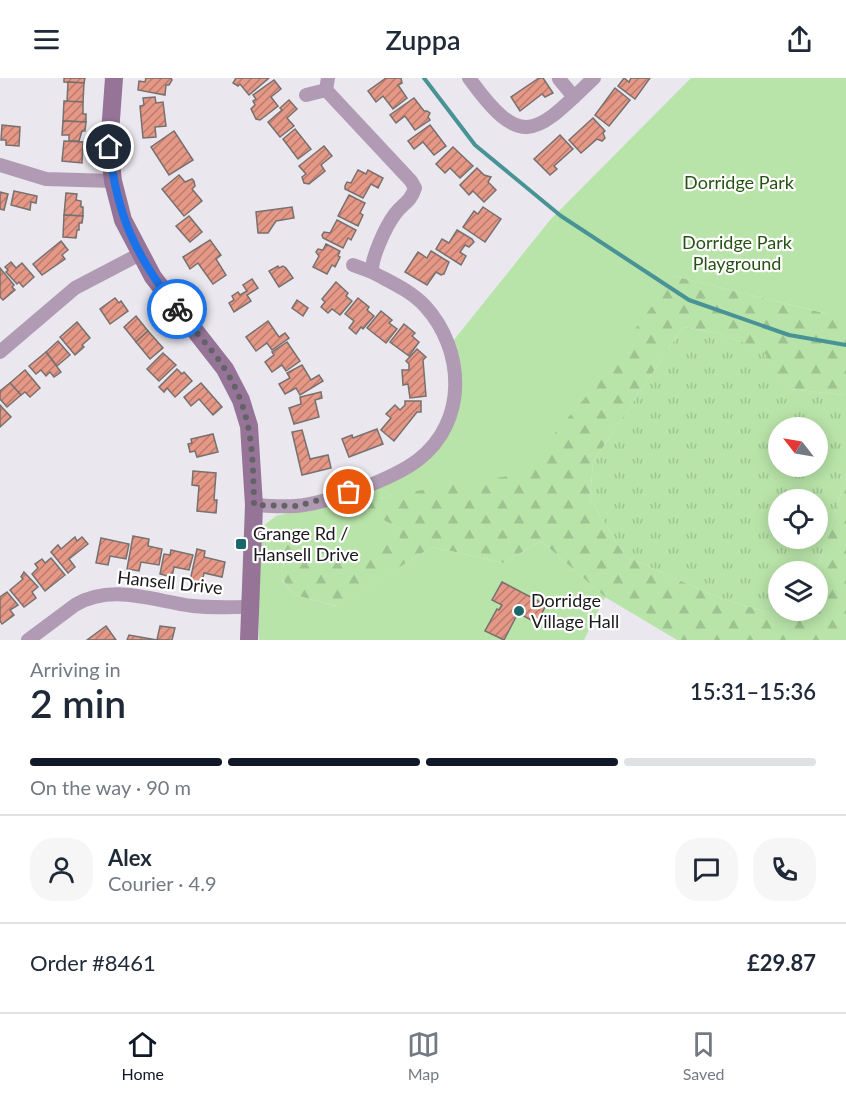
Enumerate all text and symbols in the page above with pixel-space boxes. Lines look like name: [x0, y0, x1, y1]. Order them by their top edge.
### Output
icon: menu: [30, 23, 63, 56]
text: Zuppa: [386, 23, 460, 56]
icon: share: [783, 23, 816, 56]
pin: [83, 121, 134, 172]
icon: home: [92, 130, 125, 163]
park label: Dorridge Park: [684, 171, 795, 193]
park label: Dorridge Park Playground: [682, 231, 793, 274]
courier: [147, 279, 207, 339]
icon: bike: [161, 293, 194, 326]
north arrow: [768, 417, 828, 477]
map controls: [768, 417, 828, 621]
pin: [323, 466, 374, 517]
icon: bag: [332, 475, 365, 508]
button: locate: [768, 489, 828, 549]
place label: Grange Rd / Hansell Drive: [253, 522, 359, 565]
marker: Grange Rd / Hansell Drive: [234, 537, 248, 551]
button: layers: [768, 561, 828, 621]
street label: Hansell Drive: [116, 566, 224, 598]
place label: Dorridge Village Hall: [531, 589, 619, 632]
marker: Dorridge Village Hall: [512, 604, 526, 618]
text: Arriving in: [30, 657, 121, 681]
text: 15:31–15:36: [690, 678, 816, 705]
text: 2 min: [30, 680, 126, 726]
text: On the way · 90 m: [30, 775, 191, 799]
button: person: [30, 838, 93, 901]
button: chat: [675, 838, 738, 901]
button: phone: [753, 838, 816, 901]
text: Alex: [108, 844, 152, 871]
text: Courier · 4.9: [108, 871, 217, 895]
text: Order #8461: [30, 949, 156, 976]
text: £29.87: [747, 949, 816, 976]
tab: Home: [121, 1028, 164, 1083]
tab: Map: [407, 1028, 440, 1083]
tab: Saved: [683, 1028, 725, 1083]

